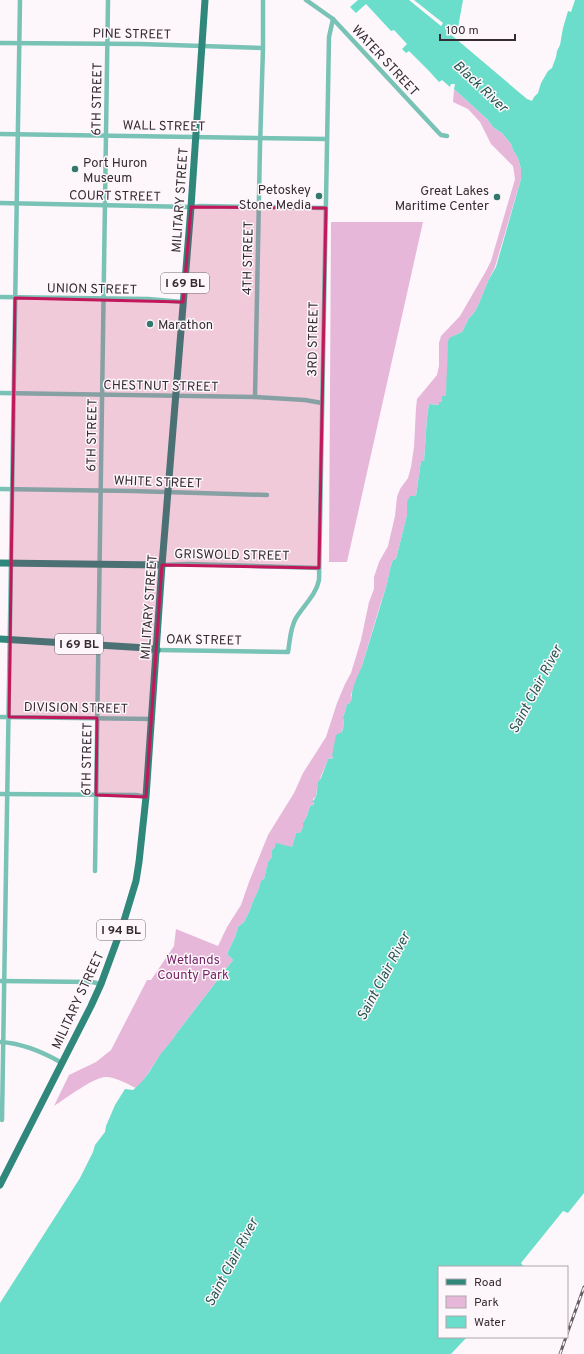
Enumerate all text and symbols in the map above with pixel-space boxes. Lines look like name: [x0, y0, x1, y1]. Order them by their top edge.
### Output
scale bar: [440, 16, 515, 42]
street label: WATER STREET: [348, 22, 422, 100]
text: 100 m: [446, 23, 479, 39]
street label: PINE STREET: [93, 26, 171, 44]
water label: Black River: [449, 58, 512, 118]
street label: 6TH STREET: [89, 62, 107, 136]
street label: WALL STREET: [122, 118, 206, 136]
street label: MILITARY STREET: [169, 147, 193, 253]
place label: Port Huron Museum: [83, 156, 147, 187]
marker: Port Huron Museum: [70, 164, 80, 174]
place label: Petoskey Stone Media: [239, 183, 311, 214]
place label: Great Lakes Maritime Center: [395, 184, 489, 215]
street label: COURT STREET: [69, 188, 161, 206]
marker: Petoskey Stone Media: [314, 191, 324, 201]
marker: Great Lakes Maritime Center: [492, 192, 502, 202]
street label: 4TH STREET: [240, 221, 258, 295]
road number: I 69 BL: [161, 273, 209, 293]
street label: UNION STREET: [47, 281, 137, 299]
street label: 3RD STREET: [305, 301, 323, 377]
place label: Marathon: [158, 318, 213, 334]
marker: Marathon: [145, 319, 155, 329]
street label: CHESTNUT STREET: [103, 378, 219, 396]
street label: 6TH STREET: [84, 398, 102, 472]
street label: WHITE STREET: [113, 473, 202, 493]
street label: GRISWOLD STREET: [174, 547, 290, 565]
street label: MILITARY STREET: [138, 554, 162, 660]
street label: OAK STREET: [166, 632, 242, 650]
road number: I 69 BL: [55, 634, 103, 654]
water label: Saint Clair River: [506, 641, 567, 737]
street label: DIVISION STREET: [24, 700, 128, 718]
street label: 6TH STREET: [79, 722, 97, 796]
road number: I 94 BL: [97, 920, 145, 940]
water label: Saint Clair River: [354, 928, 415, 1024]
street label: MILITARY STREET: [49, 950, 108, 1052]
park label: Wetlands County Park: [157, 953, 229, 984]
water label: Saint Clair River: [202, 1214, 263, 1310]
legend: [438, 1266, 568, 1338]
text: Road: [474, 1275, 502, 1291]
text: Park: [474, 1295, 499, 1311]
text: Water: [474, 1315, 506, 1331]

